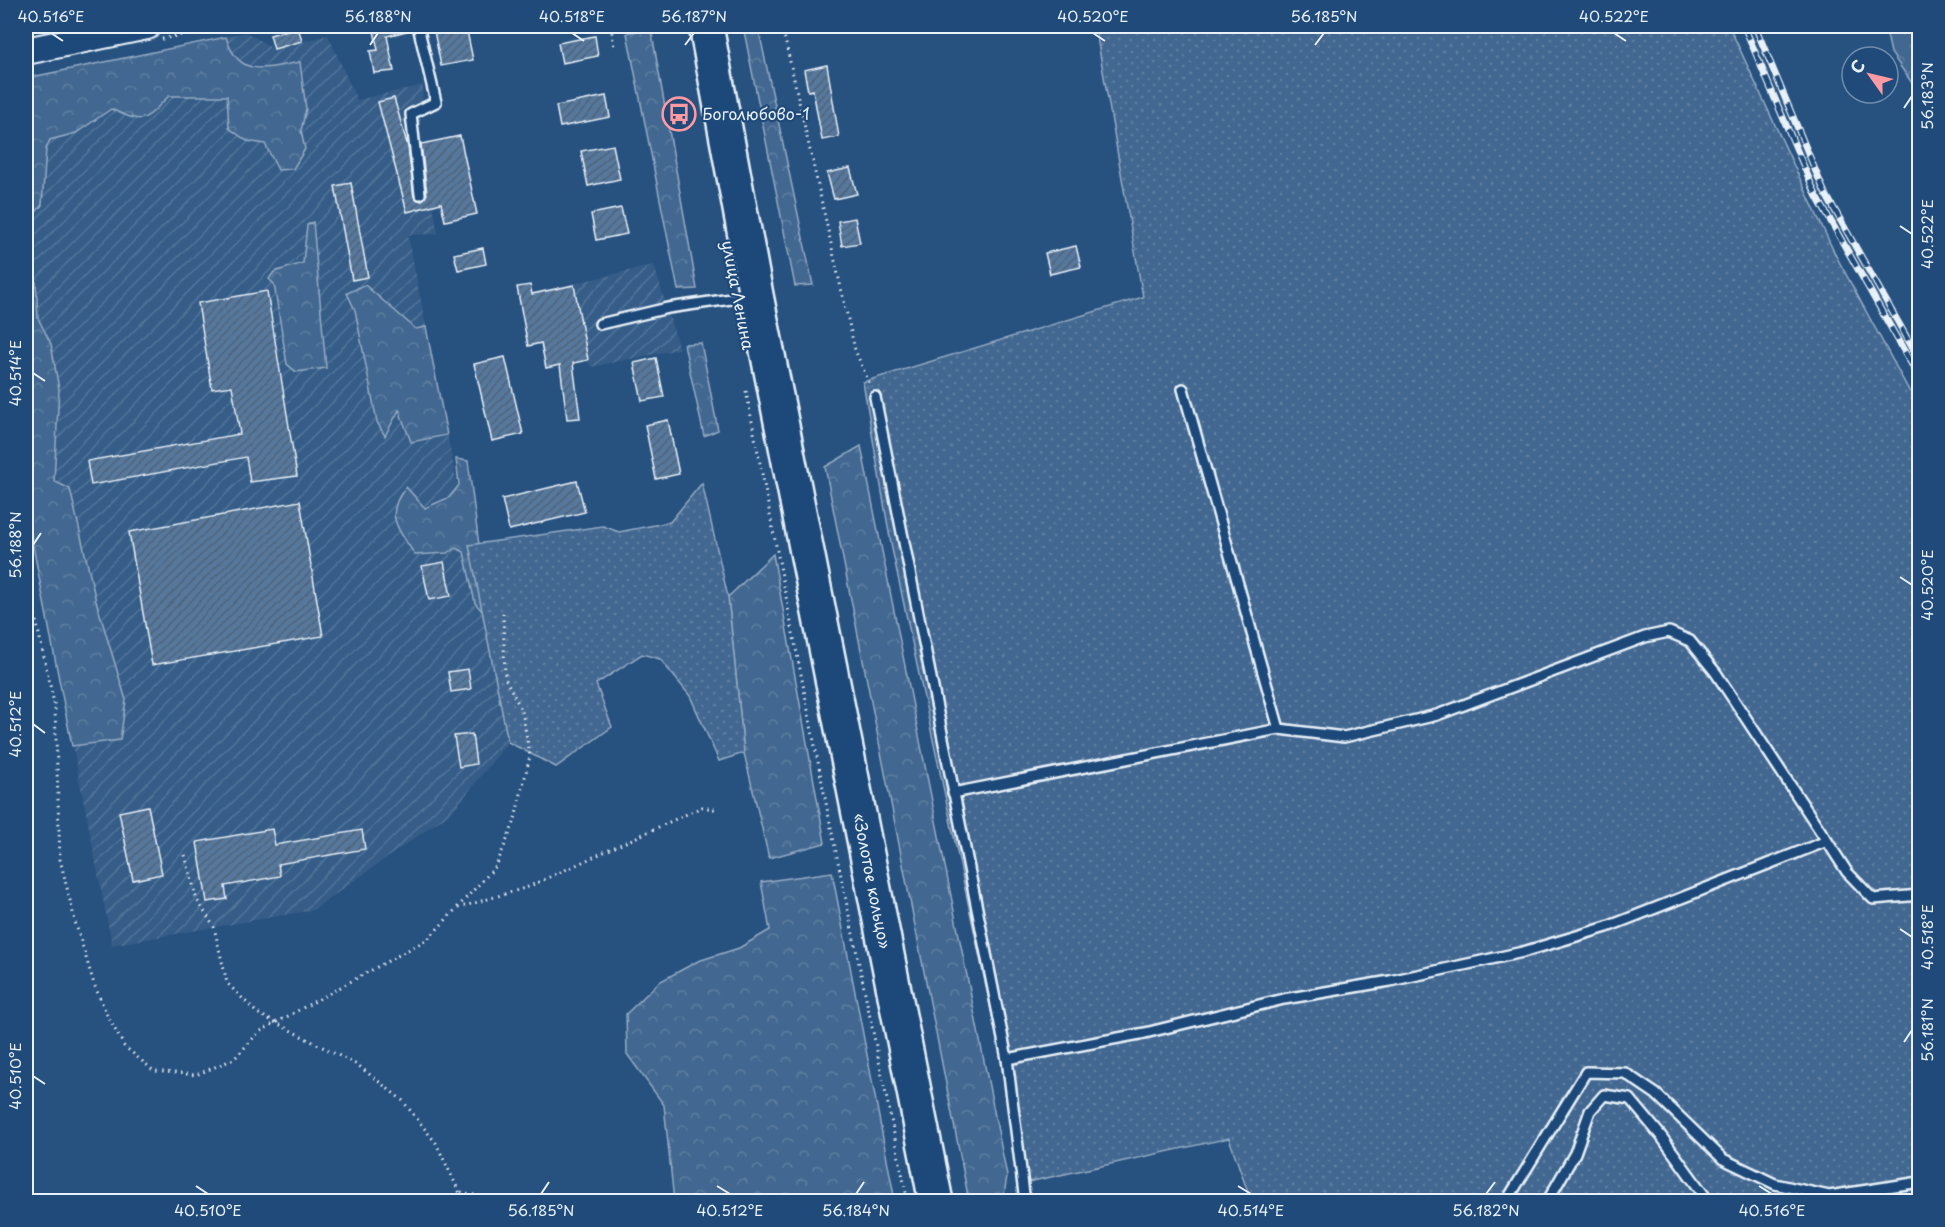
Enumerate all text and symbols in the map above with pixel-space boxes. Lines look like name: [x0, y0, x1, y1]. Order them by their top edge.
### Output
text: 40.516°E: [18, 4, 84, 27]
text: 56.188°N: [344, 4, 412, 27]
text: 40.518°E: [539, 4, 605, 27]
text: 56.187°N: [661, 4, 727, 27]
text: 40.520°E: [1057, 4, 1129, 27]
text: 56.185°N: [1290, 4, 1358, 27]
text: 40.522°E: [1579, 4, 1649, 27]
north arrow: [1840, 45, 1900, 105]
text: С: [1843, 54, 1870, 78]
text: 56.183°N: [1915, 62, 1938, 130]
bus stop icon: Боголюбово-1: [661, 96, 697, 132]
place label: Боголюбово-1: [702, 101, 810, 125]
text: 40.522°E: [1915, 199, 1938, 269]
street label: улица Ленина: [717, 238, 761, 352]
text: 40.514°E: [3, 340, 26, 406]
text: 56.188°N: [3, 511, 26, 579]
text: 40.520°E: [1915, 549, 1938, 621]
text: 40.512°E: [3, 690, 26, 758]
street label: «Золотое кольцо»: [848, 811, 898, 951]
text: 40.518°E: [1915, 904, 1938, 970]
text: 56.181°N: [1915, 998, 1938, 1062]
text: 40.510°E: [3, 1042, 26, 1110]
text: 40.510°E: [174, 1198, 242, 1221]
text: 56.185°N: [507, 1198, 575, 1221]
text: 40.512°E: [696, 1198, 764, 1221]
text: 56.184°N: [822, 1198, 890, 1221]
text: 40.514°E: [1218, 1198, 1284, 1221]
text: 56.182°N: [1452, 1198, 1520, 1221]
text: 40.516°E: [1739, 1198, 1805, 1221]

